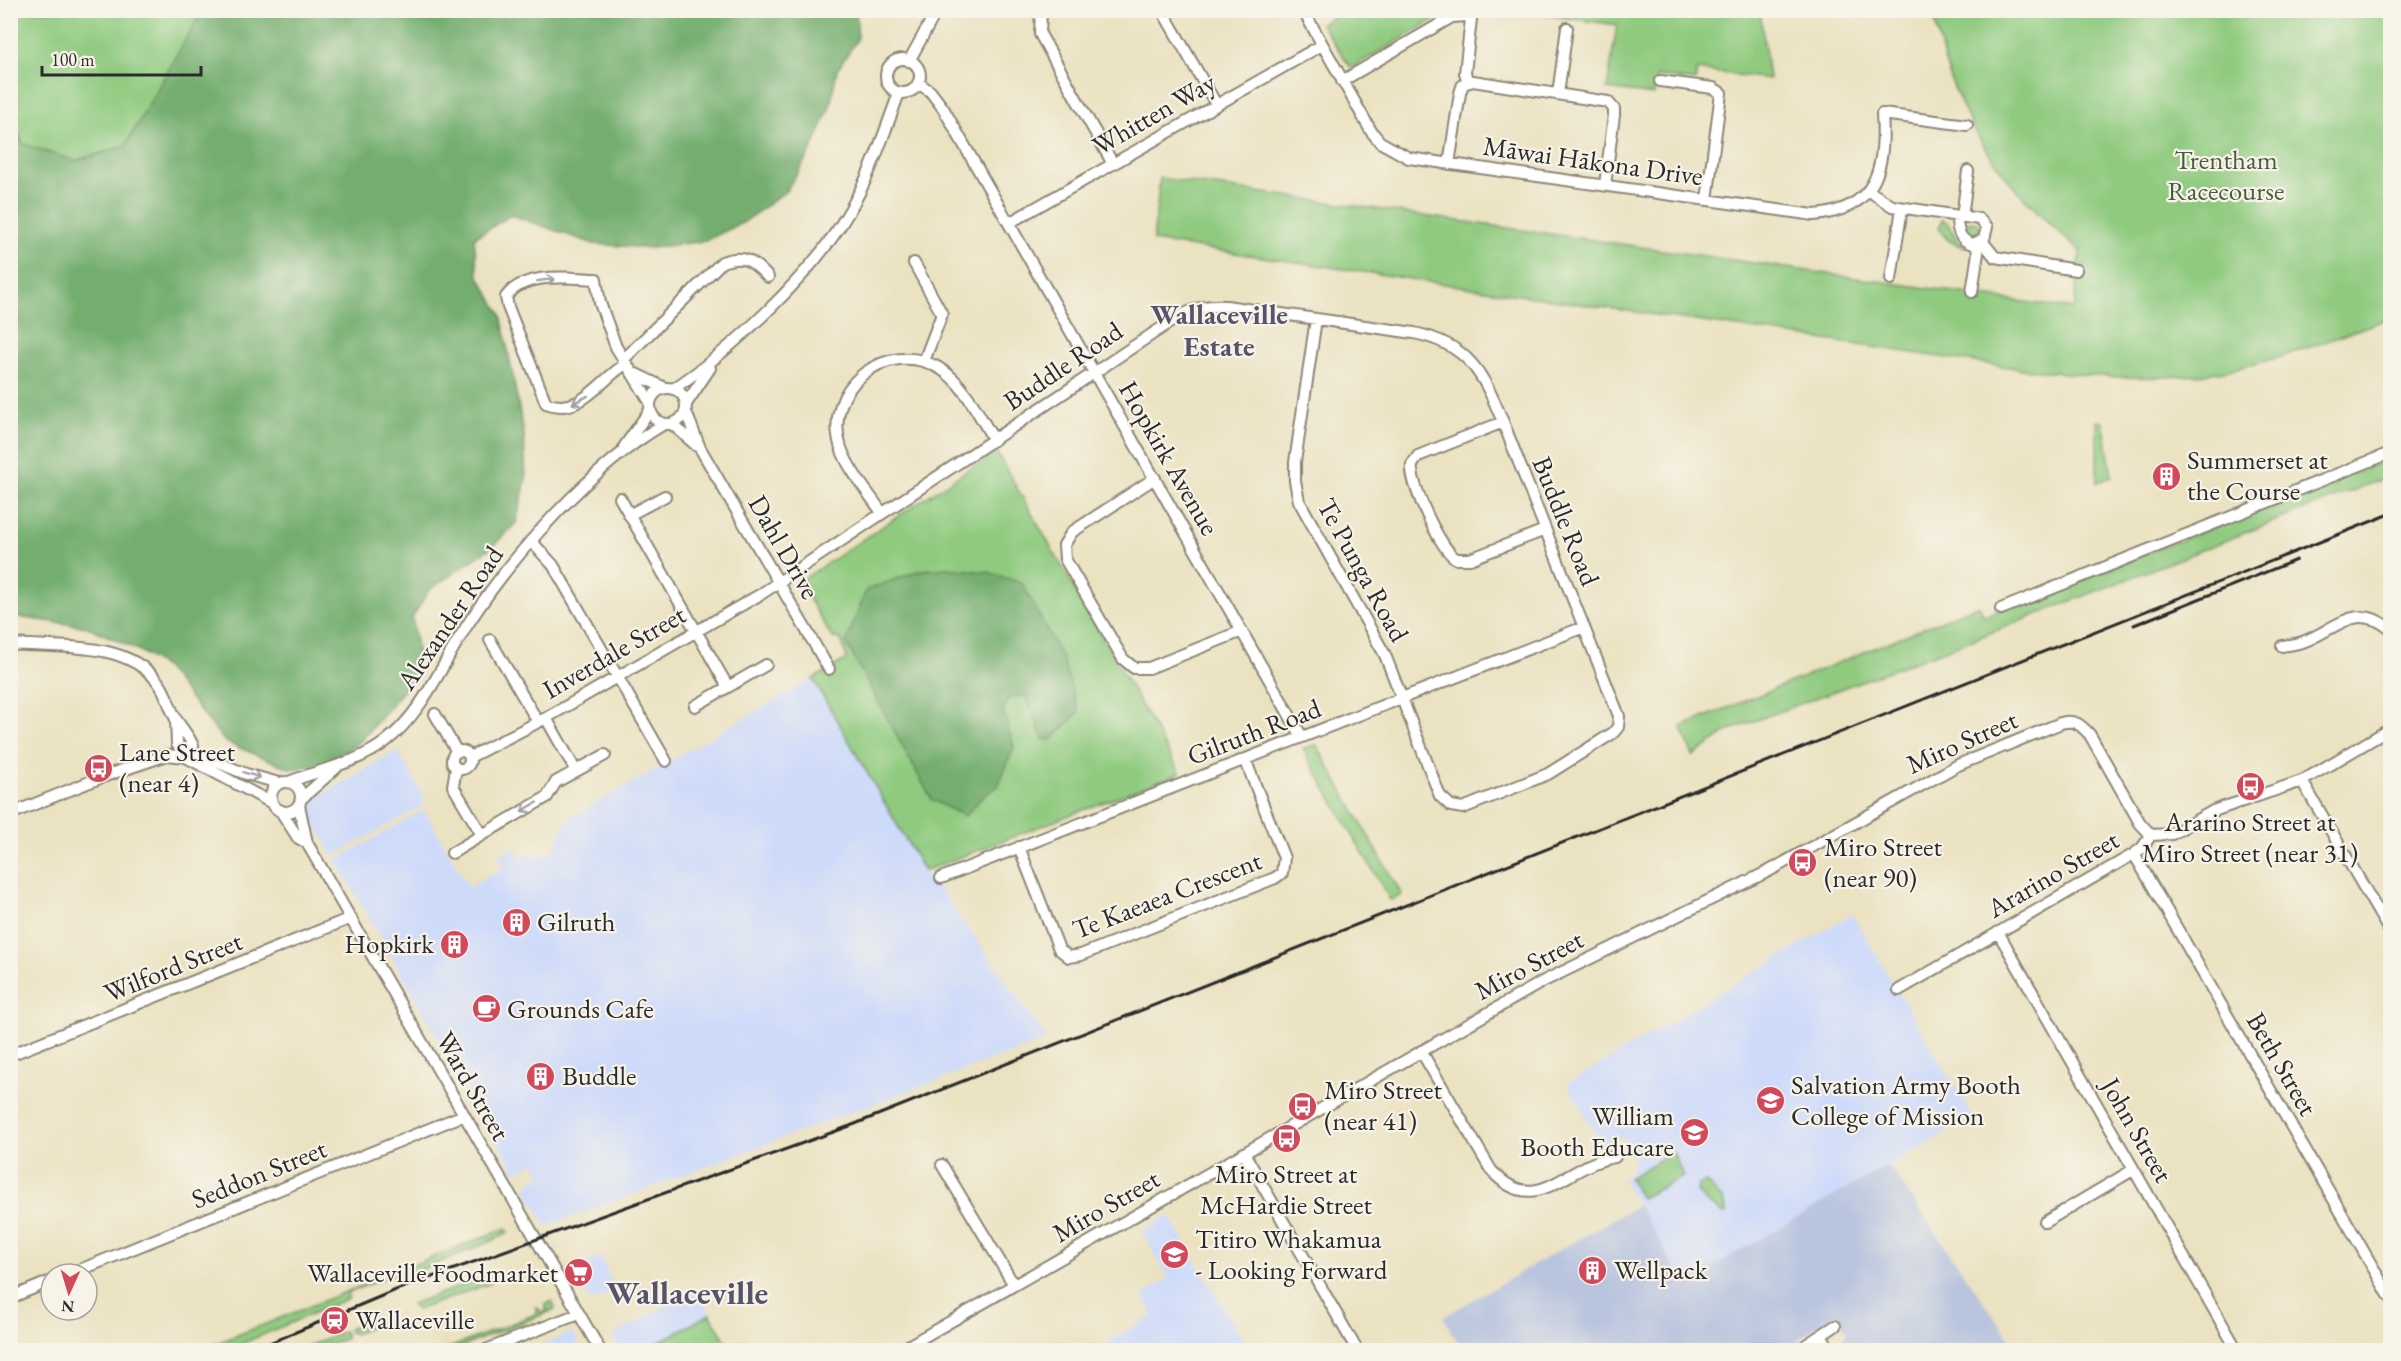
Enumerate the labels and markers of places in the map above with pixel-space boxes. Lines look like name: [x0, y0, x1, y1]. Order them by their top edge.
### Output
place label: Summerset at the Course: [2187, 442, 2328, 508]
building icon: Summerset at the Course: [2150, 460, 2182, 492]
place label: Lane Street (near 4): [119, 734, 236, 800]
bus stop icon: Lane Street (near 4): [82, 752, 114, 784]
bus stop icon: Ararino Street at Miro Street (near 31): [2234, 771, 2266, 803]
place label: Ararino Street at Miro Street (near 31): [2142, 804, 2358, 870]
place label: Miro Street (near 90): [1824, 829, 1943, 895]
bus stop icon: Miro Street (near 90): [1787, 847, 1819, 879]
place label: Gilruth: [537, 904, 616, 939]
building icon: Gilruth: [500, 906, 532, 938]
place label: Hopkirk: [344, 926, 434, 961]
building icon: Hopkirk: [439, 928, 471, 960]
place label: Grounds Cafe: [507, 991, 654, 1026]
cafe icon: Grounds Cafe: [470, 993, 502, 1025]
place label: Buddle: [562, 1058, 636, 1093]
building icon: Buddle: [525, 1060, 557, 1092]
place label: Salvation Army Booth College of Mission: [1791, 1067, 2021, 1133]
place label: Miro Street (near 41): [1324, 1072, 1443, 1138]
school or university icon: Salvation Army Booth College of Mission: [1754, 1085, 1786, 1117]
bus stop icon: Miro Street (near 41): [1287, 1090, 1319, 1122]
place label: William Booth Educare: [1520, 1098, 1674, 1164]
school or university icon: William Booth Educare: [1679, 1116, 1711, 1148]
bus stop icon: Miro Street at McHardie Street: [1270, 1123, 1302, 1155]
place label: Miro Street at McHardie Street: [1200, 1156, 1373, 1222]
place label: Titiro Whakamua - Looking Forward: [1195, 1221, 1388, 1287]
school or university icon: Titiro Whakamua - Looking Forward: [1158, 1239, 1190, 1271]
place label: Wellpack: [1614, 1252, 1708, 1287]
building icon: Wellpack: [1577, 1254, 1609, 1286]
place label: Wallaceville Foodmarket: [307, 1255, 559, 1290]
supermarket icon: Wallaceville Foodmarket: [563, 1257, 595, 1289]
place label: Wallaceville: [355, 1302, 474, 1337]
station icon: Wallaceville: [318, 1304, 350, 1336]

